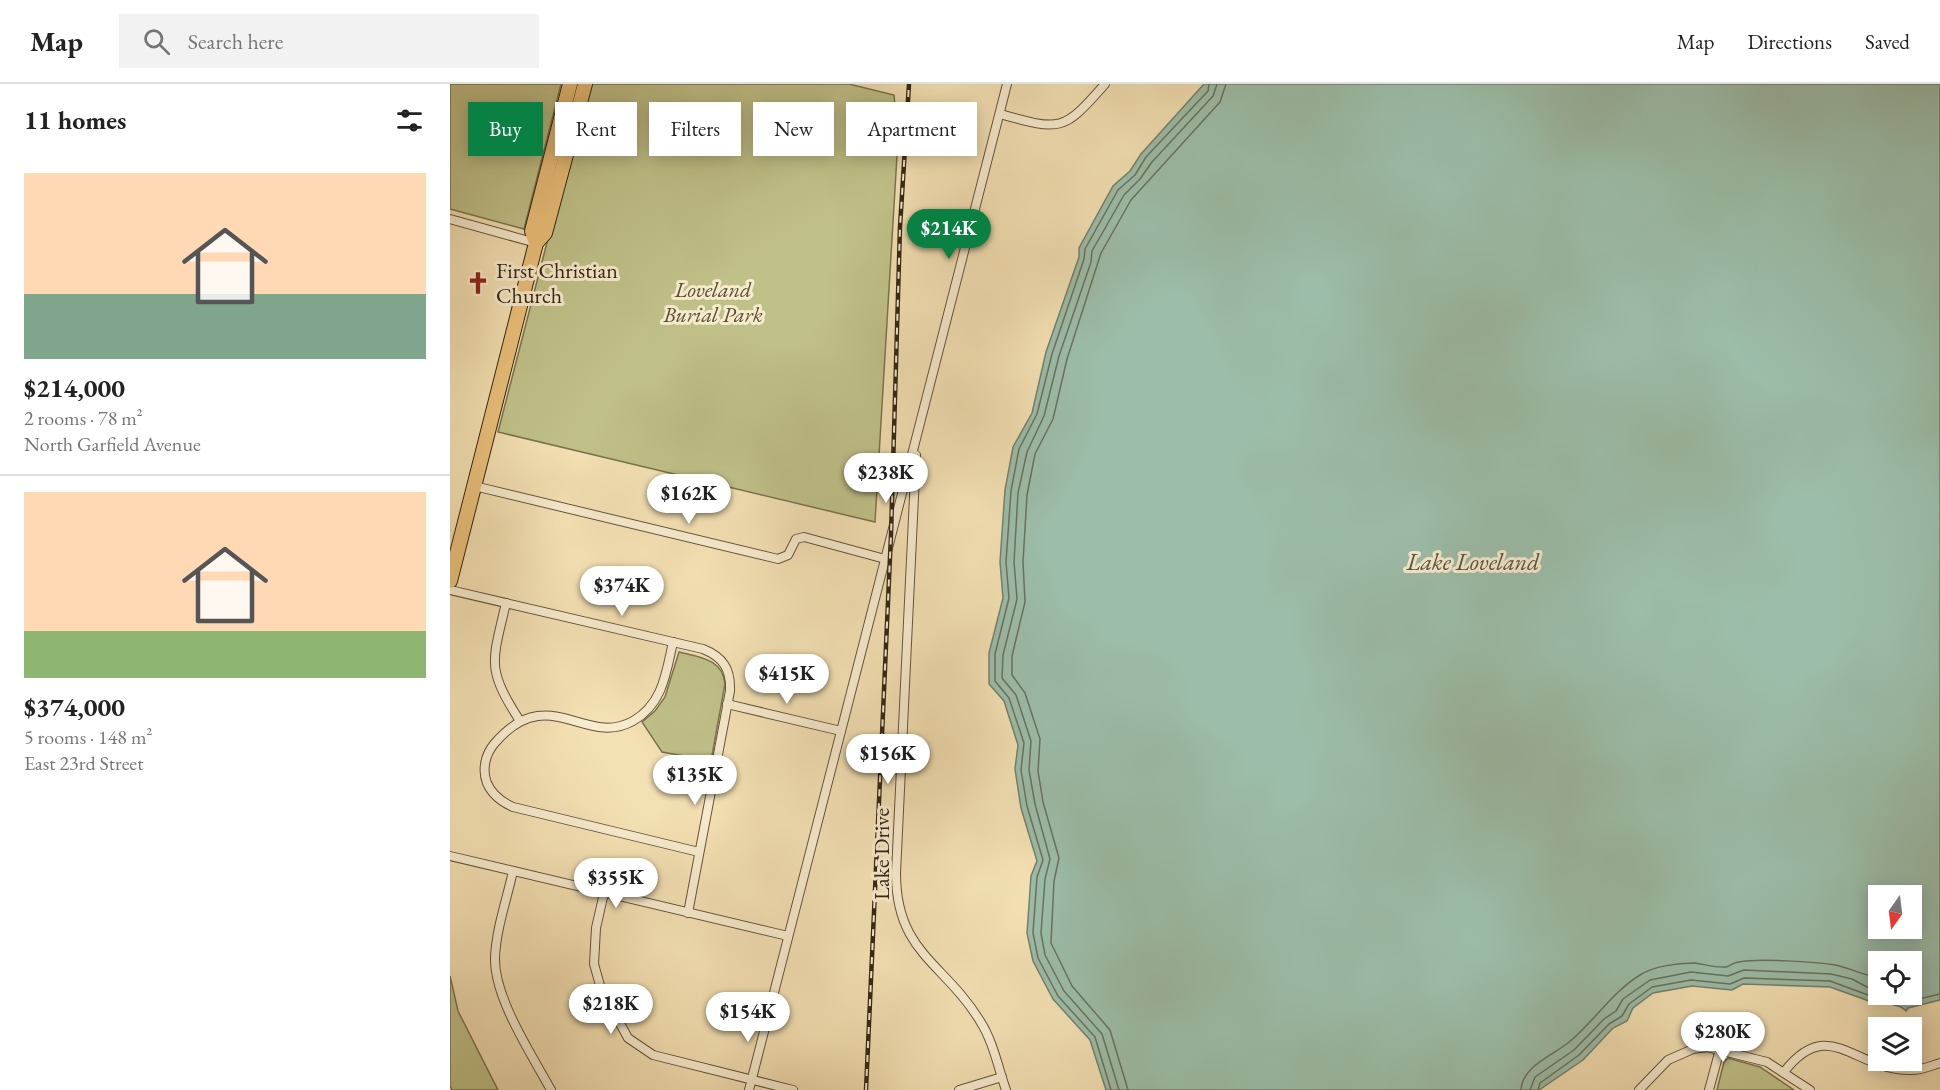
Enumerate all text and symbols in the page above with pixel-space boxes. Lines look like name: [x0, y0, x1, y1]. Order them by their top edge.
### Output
search box: [119, 14, 539, 68]
text: Map: [30, 23, 83, 59]
icon: search: [140, 25, 173, 58]
text: Search here: [188, 27, 283, 56]
text: Map: [1677, 28, 1714, 55]
text: Directions: [1747, 28, 1832, 55]
text: Saved: [1865, 28, 1910, 55]
chip: Buy: [468, 102, 543, 156]
chip: Rent: [555, 102, 637, 156]
chip: Filters: [649, 102, 741, 156]
chip: New: [753, 102, 834, 156]
chip: Apartment: [846, 102, 977, 156]
text: 11 homes: [24, 103, 126, 137]
icon: filters: [393, 104, 426, 137]
pin: $214K: [907, 209, 991, 260]
icon: home: [171, 212, 279, 320]
text: $214K: [921, 215, 977, 241]
place label: First Christian Church: [496, 256, 618, 310]
church icon: First Christian Church: [465, 270, 491, 296]
park label: Loveland Burial Park: [662, 275, 763, 329]
text: $214,000: [24, 371, 125, 405]
text: 2 rooms · 78 m²: [24, 405, 143, 431]
text: North Garfield Avenue: [24, 431, 201, 457]
pin: $238K: [844, 453, 928, 504]
text: $238K: [858, 459, 914, 485]
pin: $162K: [647, 474, 731, 525]
text: $162K: [661, 480, 717, 506]
icon: home: [171, 531, 279, 639]
water label: Lake Loveland: [1406, 546, 1540, 577]
pin: $374K: [580, 566, 664, 617]
text: $374K: [594, 572, 650, 598]
pin: $415K: [745, 654, 829, 705]
text: $415K: [759, 660, 815, 686]
text: $374,000: [24, 690, 125, 724]
text: 5 rooms · 148 m²: [24, 724, 152, 750]
pin: $156K: [846, 734, 930, 785]
text: $156K: [860, 740, 916, 766]
text: East 23rd Street: [24, 750, 143, 776]
pin: $135K: [653, 755, 737, 806]
text: $135K: [667, 761, 723, 787]
street label: Lake Drive: [867, 808, 896, 900]
pin: $355K: [574, 858, 658, 909]
text: $355K: [588, 864, 644, 890]
north arrow: [1868, 885, 1922, 939]
map controls: [1868, 885, 1922, 1071]
button: locate: [1868, 951, 1922, 1005]
pin: $218K: [569, 984, 653, 1035]
text: $218K: [583, 990, 639, 1016]
pin: $154K: [706, 992, 790, 1043]
text: $154K: [720, 998, 776, 1024]
pin: $280K: [1681, 1012, 1765, 1063]
button: layers: [1868, 1017, 1922, 1071]
text: $280K: [1695, 1018, 1751, 1044]

